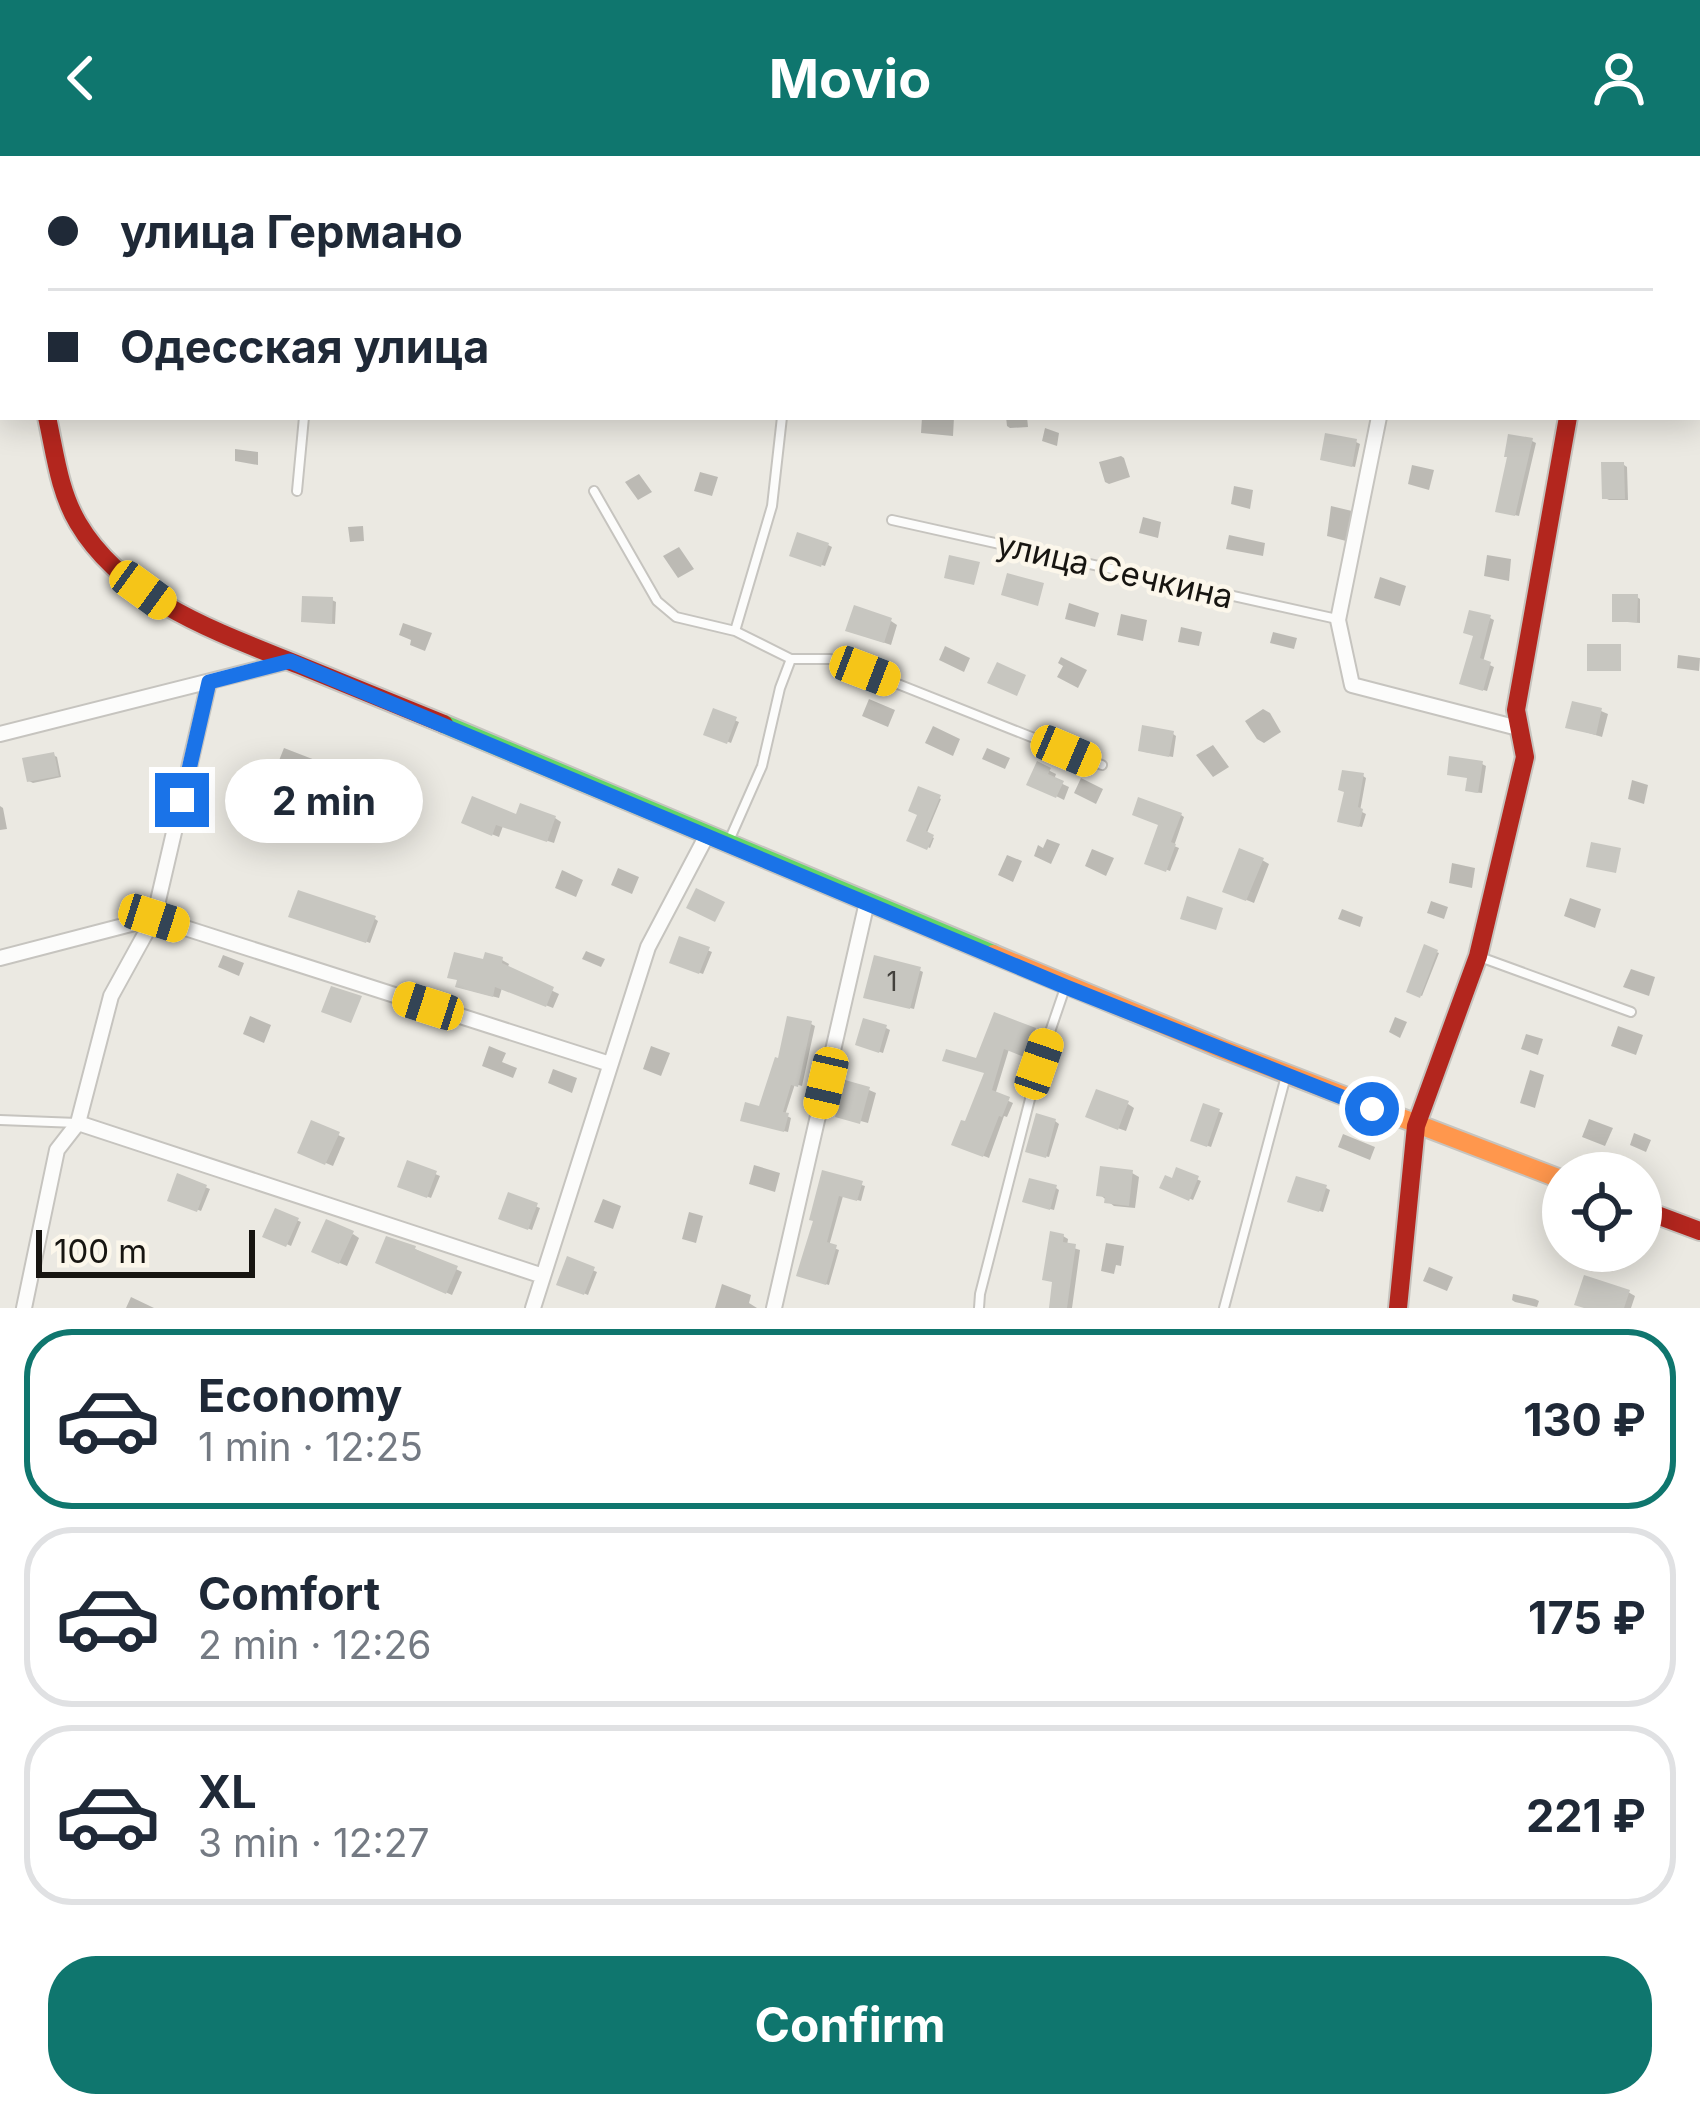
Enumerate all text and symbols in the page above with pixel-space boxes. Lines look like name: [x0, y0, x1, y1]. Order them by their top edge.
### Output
icon: back: [48, 45, 114, 111]
icon: person: [1586, 45, 1652, 111]
text: Movio: [769, 46, 931, 111]
text: улица Германо: [120, 204, 463, 259]
text: Одесская улица: [120, 319, 489, 374]
street label: улица Сечкина: [993, 523, 1237, 617]
car: [103, 554, 183, 626]
car: [825, 641, 905, 701]
car: [1026, 720, 1106, 782]
callout: 2 min: [224, 758, 422, 842]
route end: [155, 773, 209, 827]
text: 2 min: [272, 777, 376, 824]
car: [114, 890, 194, 946]
house number: 1: [887, 965, 897, 998]
car: [388, 978, 468, 1034]
car: [1010, 1024, 1068, 1104]
car: [800, 1044, 852, 1122]
route start: [1345, 1082, 1399, 1136]
map controls: [1542, 1152, 1662, 1272]
button: locate: [1542, 1152, 1662, 1272]
scale bar: [36, 1224, 255, 1277]
text: 100 m: [54, 1231, 147, 1271]
icon: car: [54, 1365, 162, 1473]
text: Economy: [198, 1368, 402, 1423]
text: 130 ₽: [1523, 1392, 1646, 1447]
text: 1 min · 12:25: [198, 1423, 423, 1470]
icon: car: [54, 1563, 162, 1671]
text: Comfort: [198, 1566, 380, 1621]
text: 175 ₽: [1528, 1590, 1646, 1645]
text: 2 min · 12:26: [198, 1621, 431, 1668]
icon: car: [54, 1761, 162, 1869]
text: XL: [198, 1764, 257, 1819]
text: 221 ₽: [1526, 1788, 1646, 1843]
text: 3 min · 12:27: [198, 1819, 430, 1866]
button: Confirm: [48, 1956, 1652, 2094]

